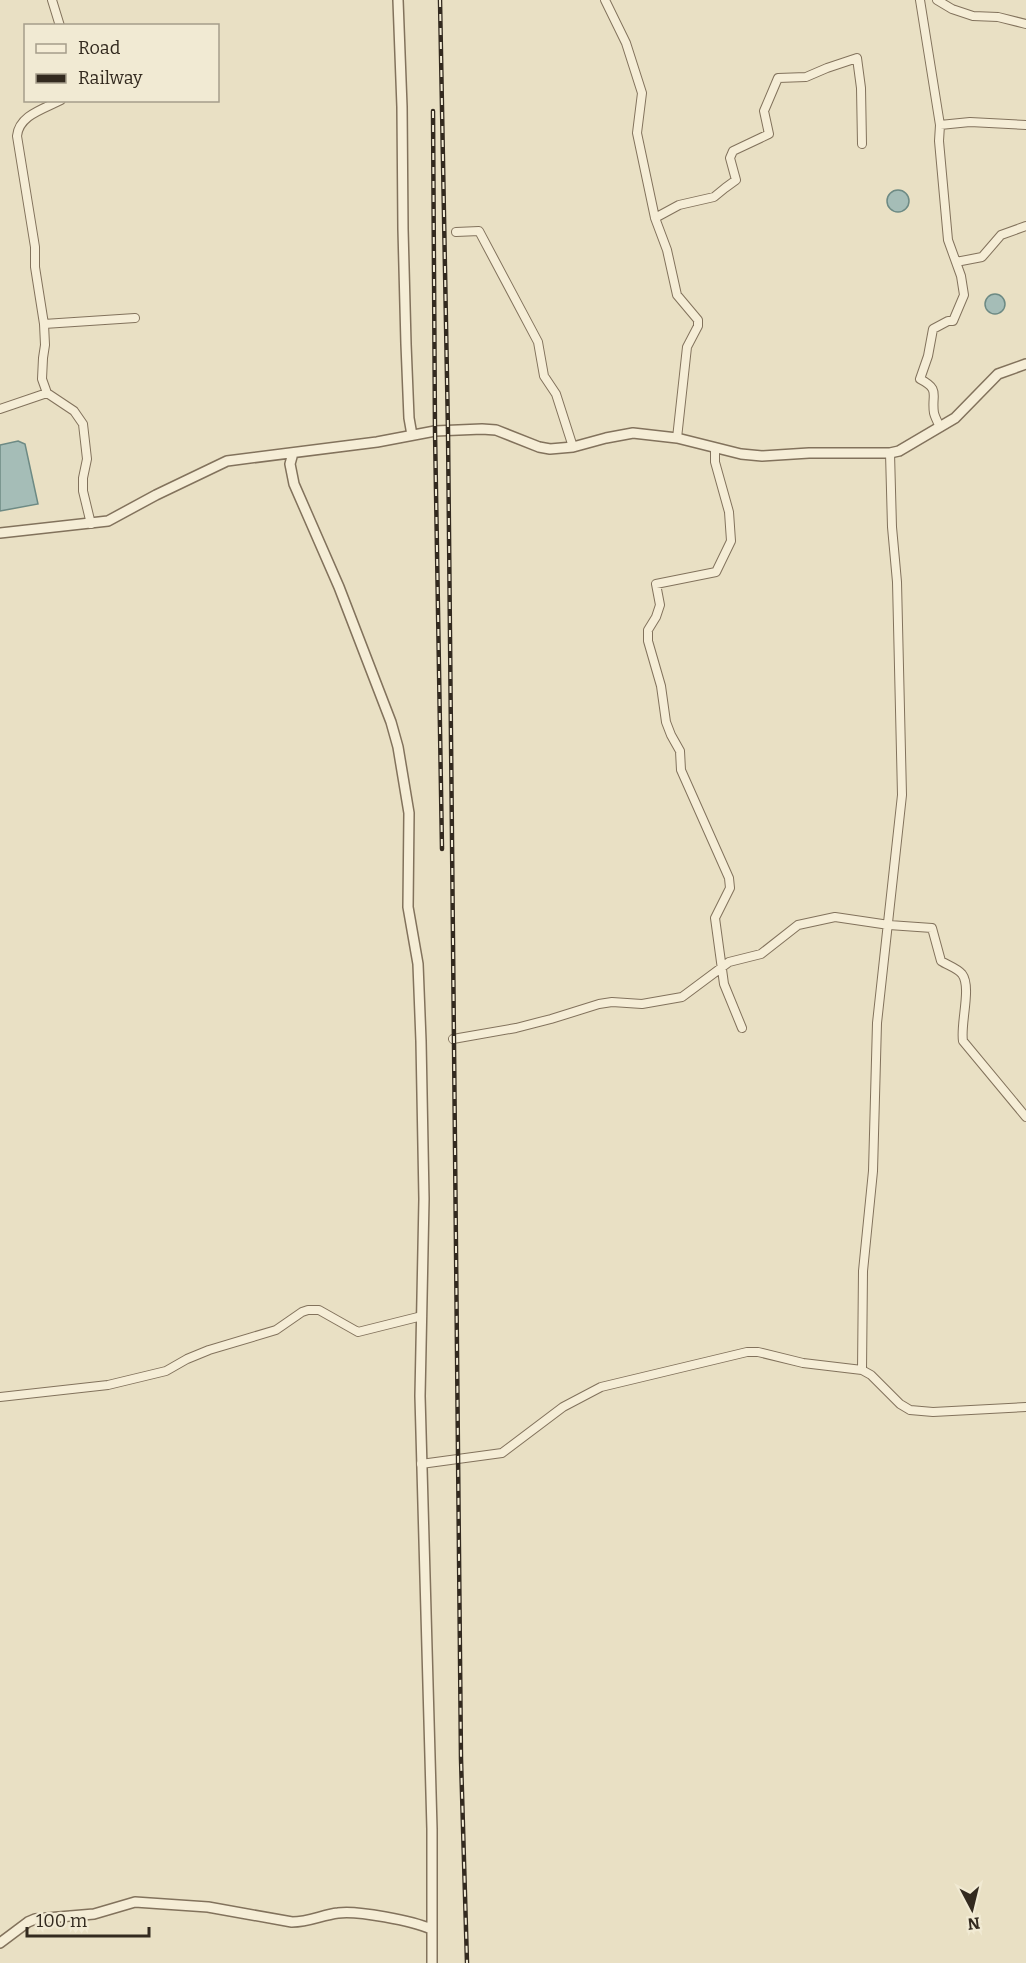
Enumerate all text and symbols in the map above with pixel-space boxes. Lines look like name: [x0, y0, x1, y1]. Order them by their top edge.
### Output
legend: [24, 24, 219, 102]
text: Road: [78, 37, 121, 59]
text: Railway: [78, 67, 143, 89]
north arrow: [942, 1879, 1002, 1939]
scale bar: [27, 1900, 148, 1938]
text: 100 m: [36, 1910, 87, 1932]
text: N: [966, 1913, 981, 1934]

